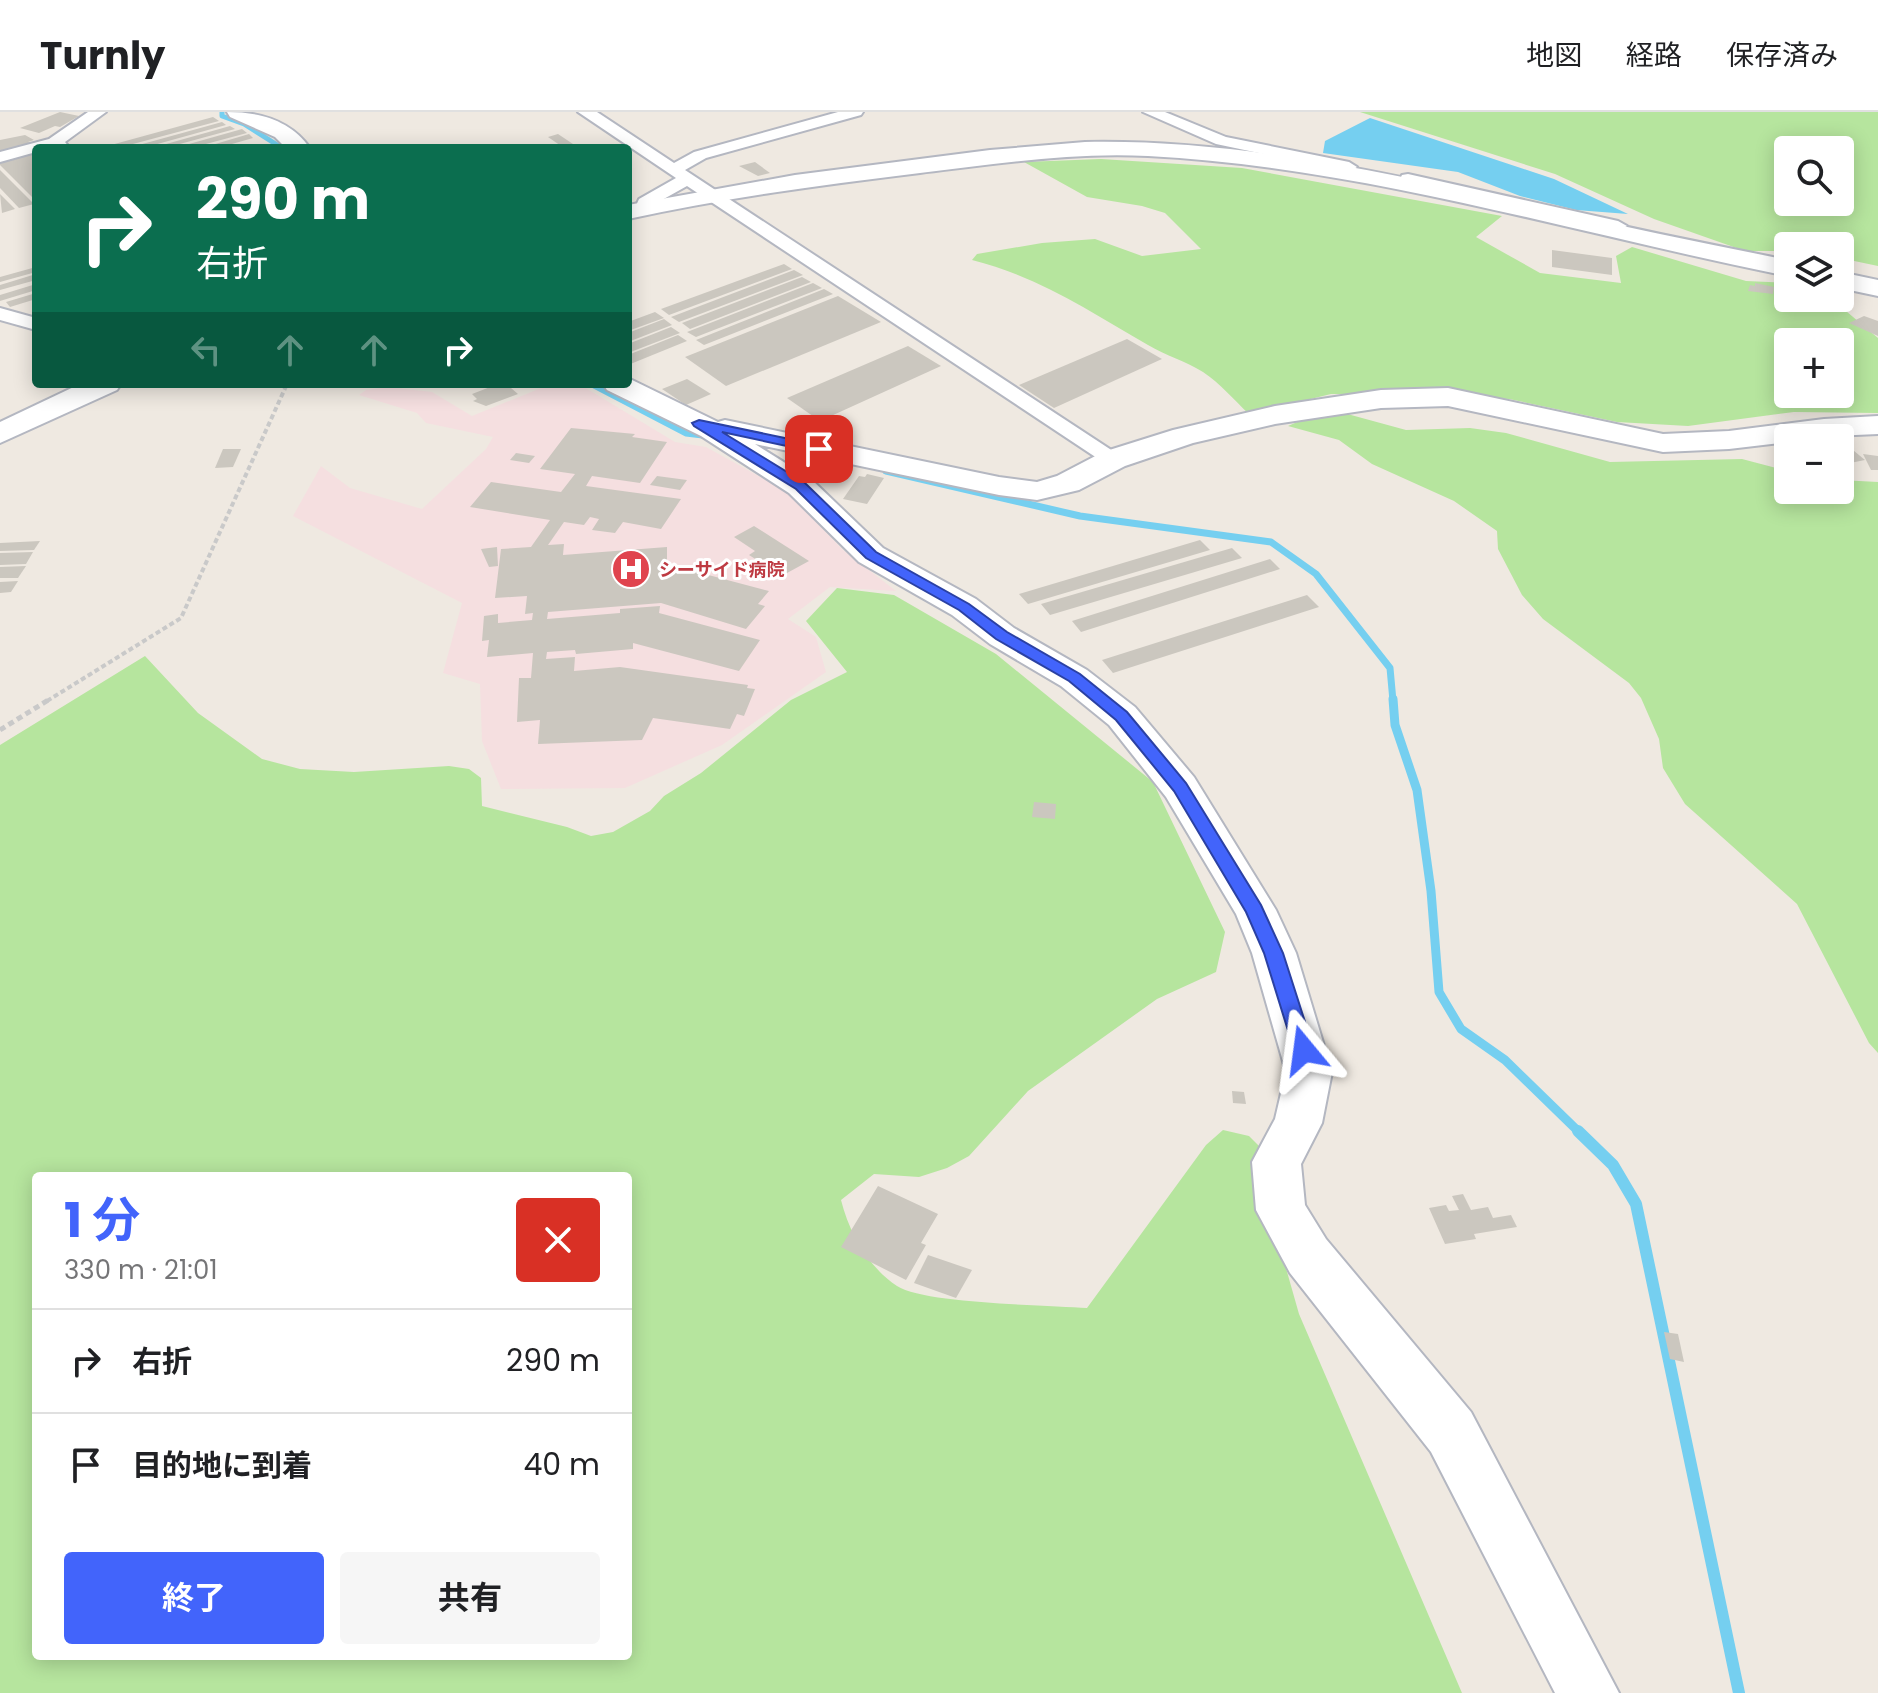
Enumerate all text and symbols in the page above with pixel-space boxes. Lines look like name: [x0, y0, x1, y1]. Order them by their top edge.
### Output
text: Turnly: [40, 29, 165, 82]
text: 地図: [1526, 36, 1582, 75]
text: 経路: [1626, 36, 1682, 75]
text: 保存済み: [1726, 36, 1838, 75]
map controls: [1774, 136, 1854, 504]
button: search: [1774, 136, 1854, 216]
text: 290 m: [196, 160, 370, 239]
icon: right: [64, 176, 168, 280]
button: layers: [1774, 232, 1854, 312]
text: 右折: [196, 238, 268, 289]
icon: left: [184, 328, 228, 372]
icon: ahead: [268, 328, 312, 372]
icon: ahead: [352, 328, 396, 372]
icon: right: [436, 328, 480, 372]
button: +: [1774, 328, 1854, 408]
pin: [785, 415, 853, 483]
button: −: [1774, 424, 1854, 504]
icon: arrive: [797, 427, 841, 471]
hospital icon: シーサイド病院: [610, 548, 652, 590]
place label: シーサイド病院: [659, 557, 785, 582]
position arrow: [1262, 1008, 1346, 1092]
text: 1 分: [64, 1187, 140, 1254]
button: close: [516, 1198, 600, 1282]
text: 330 m · 21:01: [64, 1252, 218, 1288]
icon: right: [64, 1339, 108, 1383]
text: 290 m: [506, 1339, 600, 1382]
text: 右折: [132, 1340, 192, 1383]
icon: arrive: [64, 1443, 108, 1487]
text: 40 m: [523, 1443, 600, 1486]
text: 目的地に到着: [132, 1444, 312, 1487]
button: 終了: [64, 1552, 324, 1644]
button: 共有: [340, 1552, 600, 1644]

